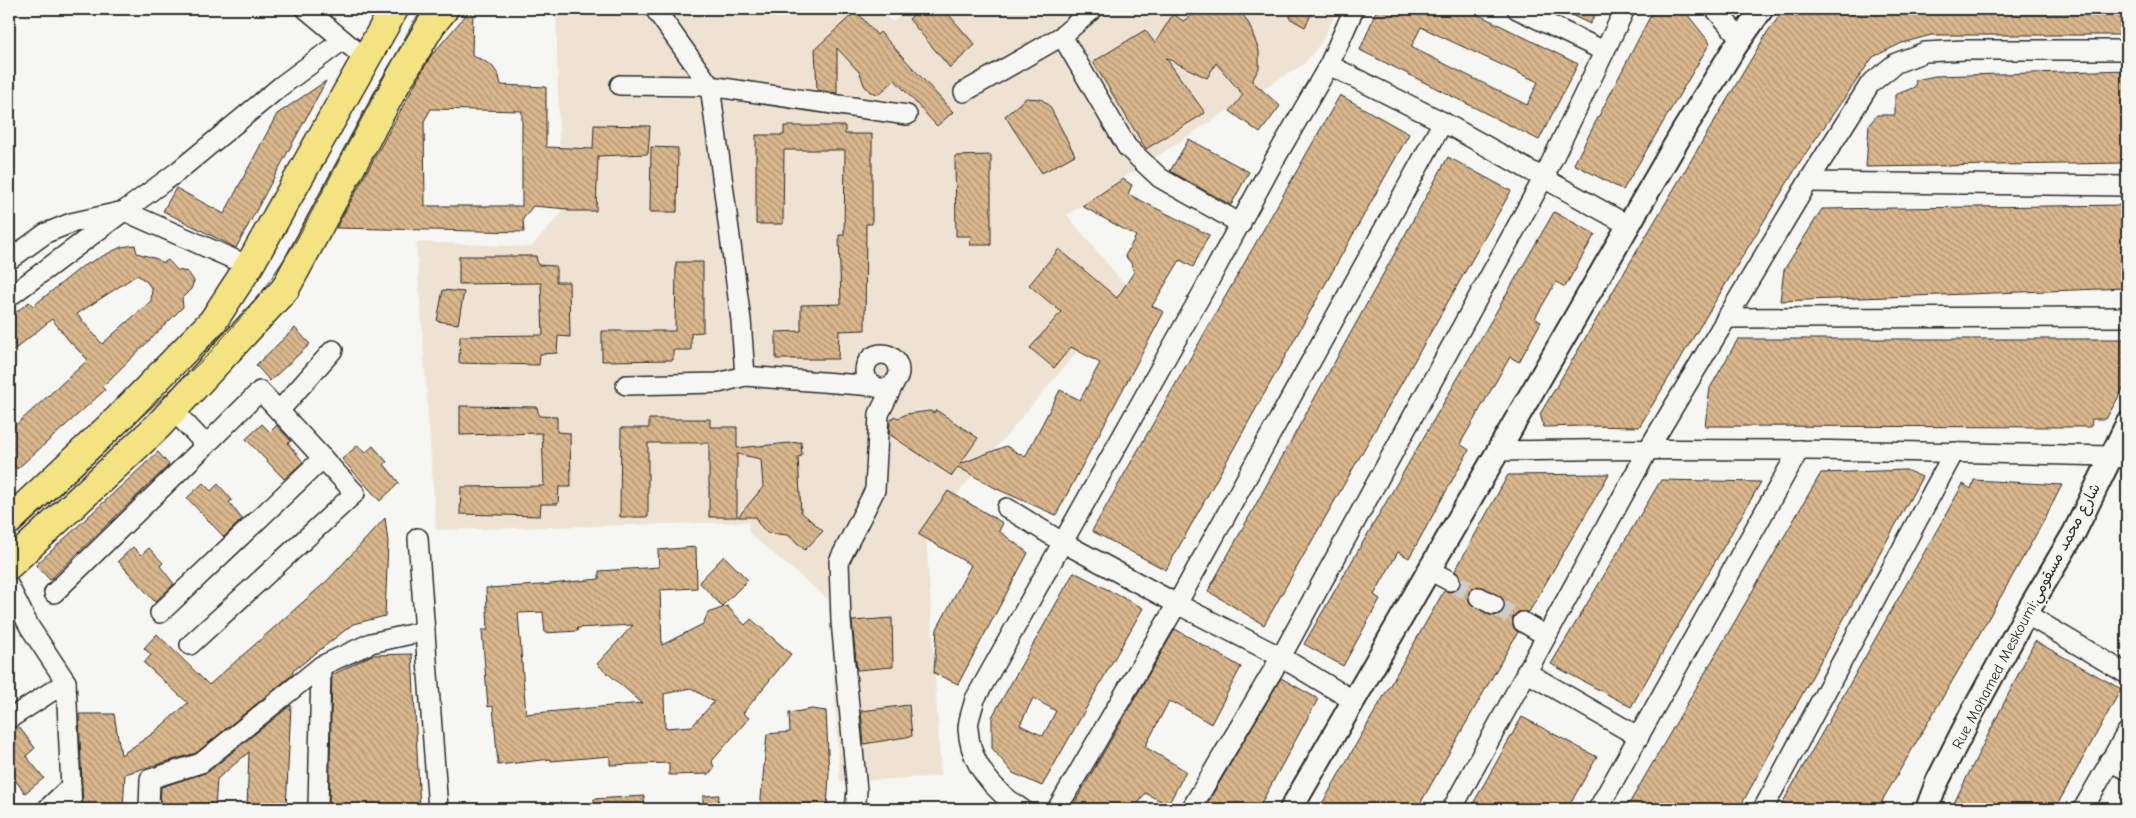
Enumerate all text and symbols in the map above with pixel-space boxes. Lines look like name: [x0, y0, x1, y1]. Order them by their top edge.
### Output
street label: Rue Mohamed Meskoumi;شارع محمد مسقومي: [1948, 480, 2107, 754]

